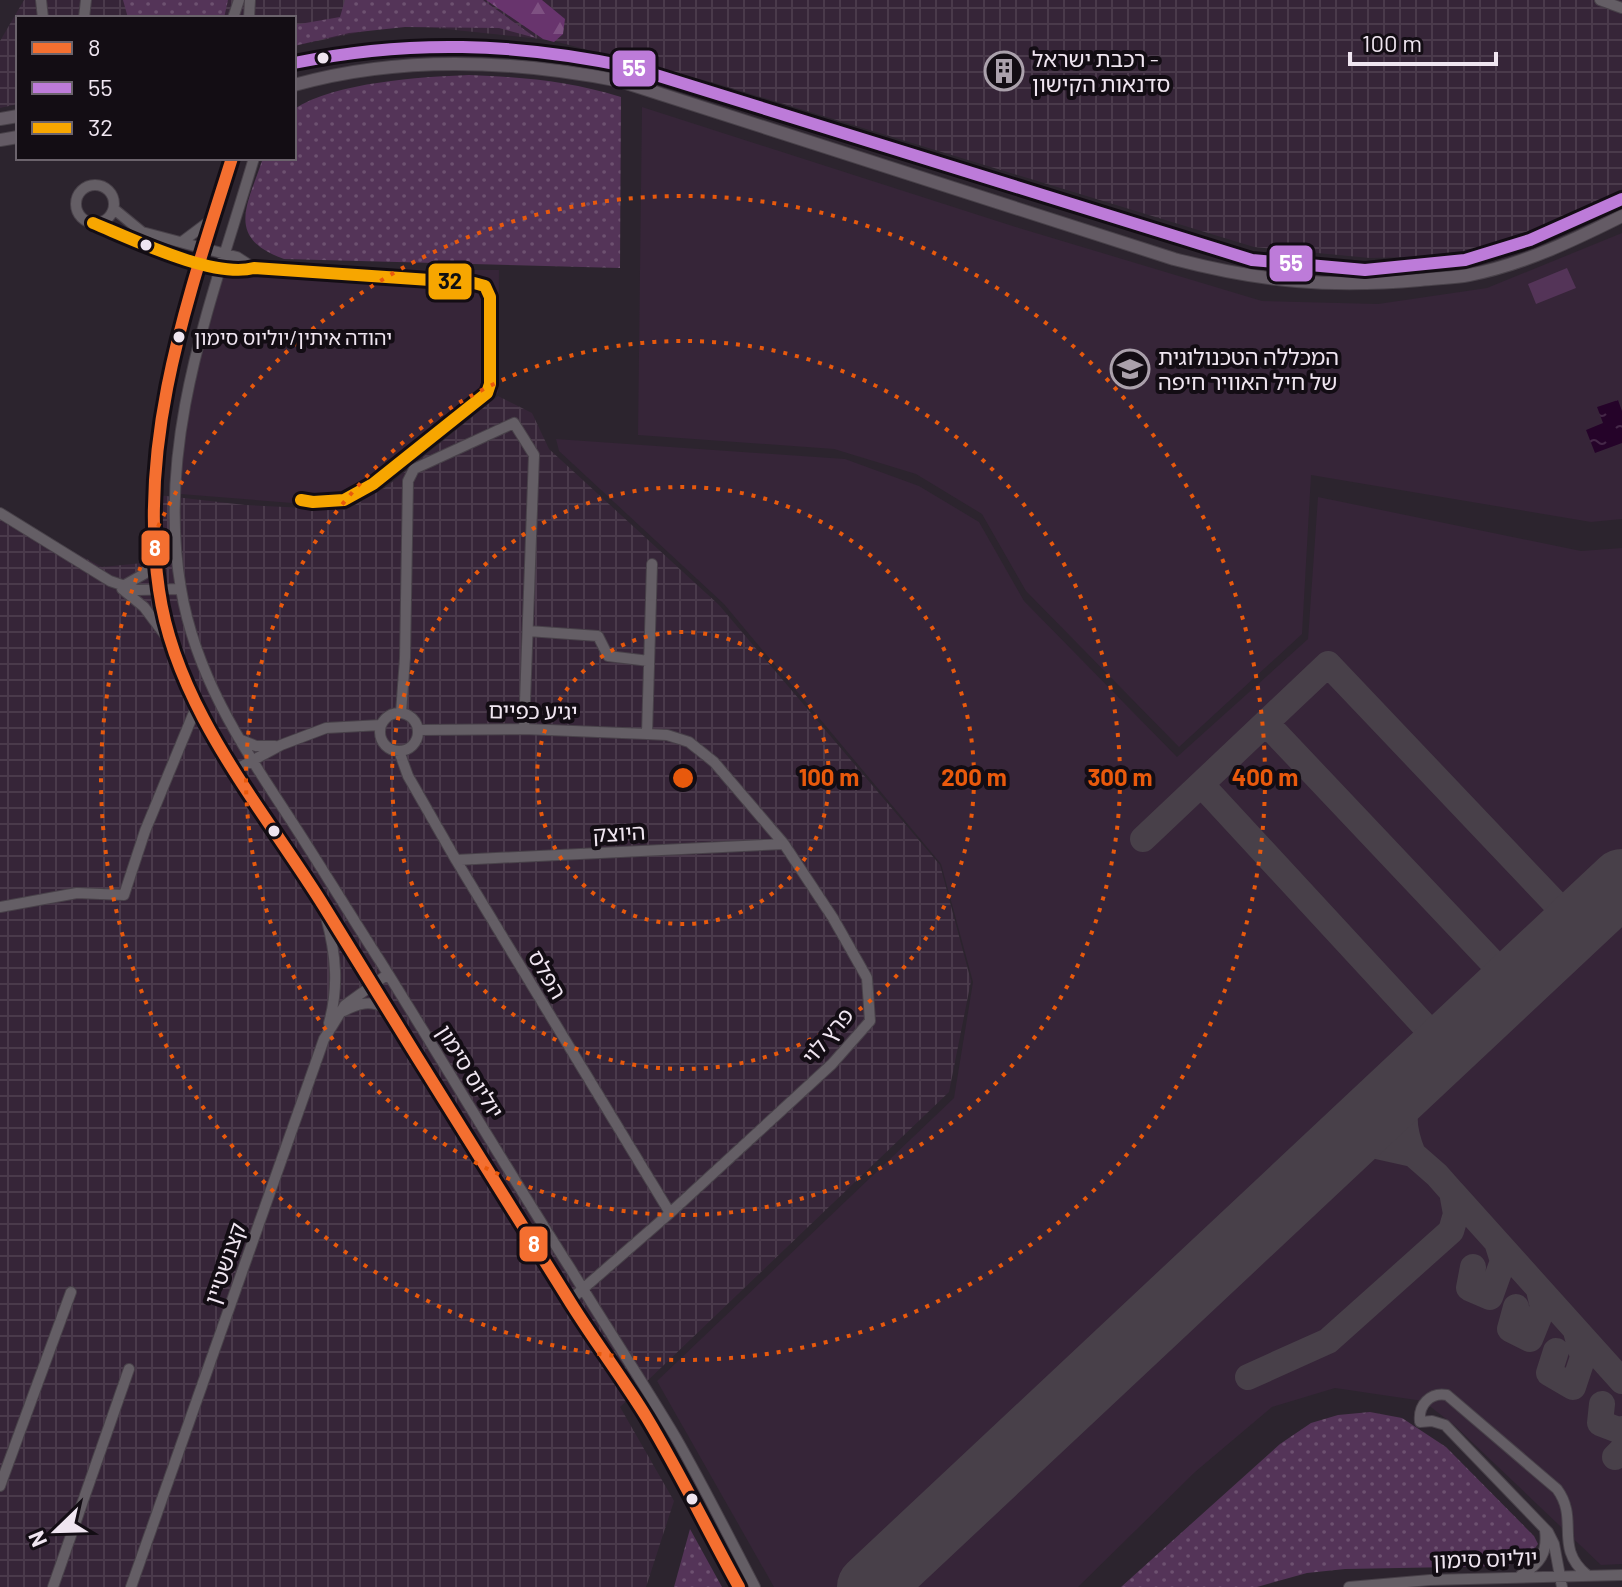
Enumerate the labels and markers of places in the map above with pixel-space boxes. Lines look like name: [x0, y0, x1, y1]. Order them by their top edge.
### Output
place label: רכבת ישראל - סדנאות הקישון: [1032, 45, 1170, 96]
unlabelled marker: [315, 50, 331, 66]
building icon: רכבת ישראל - סדנאות הקישון: [983, 50, 1025, 92]
unlabelled marker: [138, 237, 154, 253]
place label: יהודה איתין/יוליוס סימון: [194, 325, 392, 349]
marker: יהודה איתין/יוליוס סימון: [171, 329, 187, 345]
place label: המכללה הטכנולוגית של חיל האוויר חיפה: [1158, 343, 1339, 394]
school or university icon: המכללה הטכנולוגית של חיל האוויר חיפה: [1109, 348, 1151, 390]
centre of rings: [669, 764, 697, 792]
unlabelled marker: [266, 823, 282, 839]
unlabelled marker: [684, 1491, 700, 1507]

